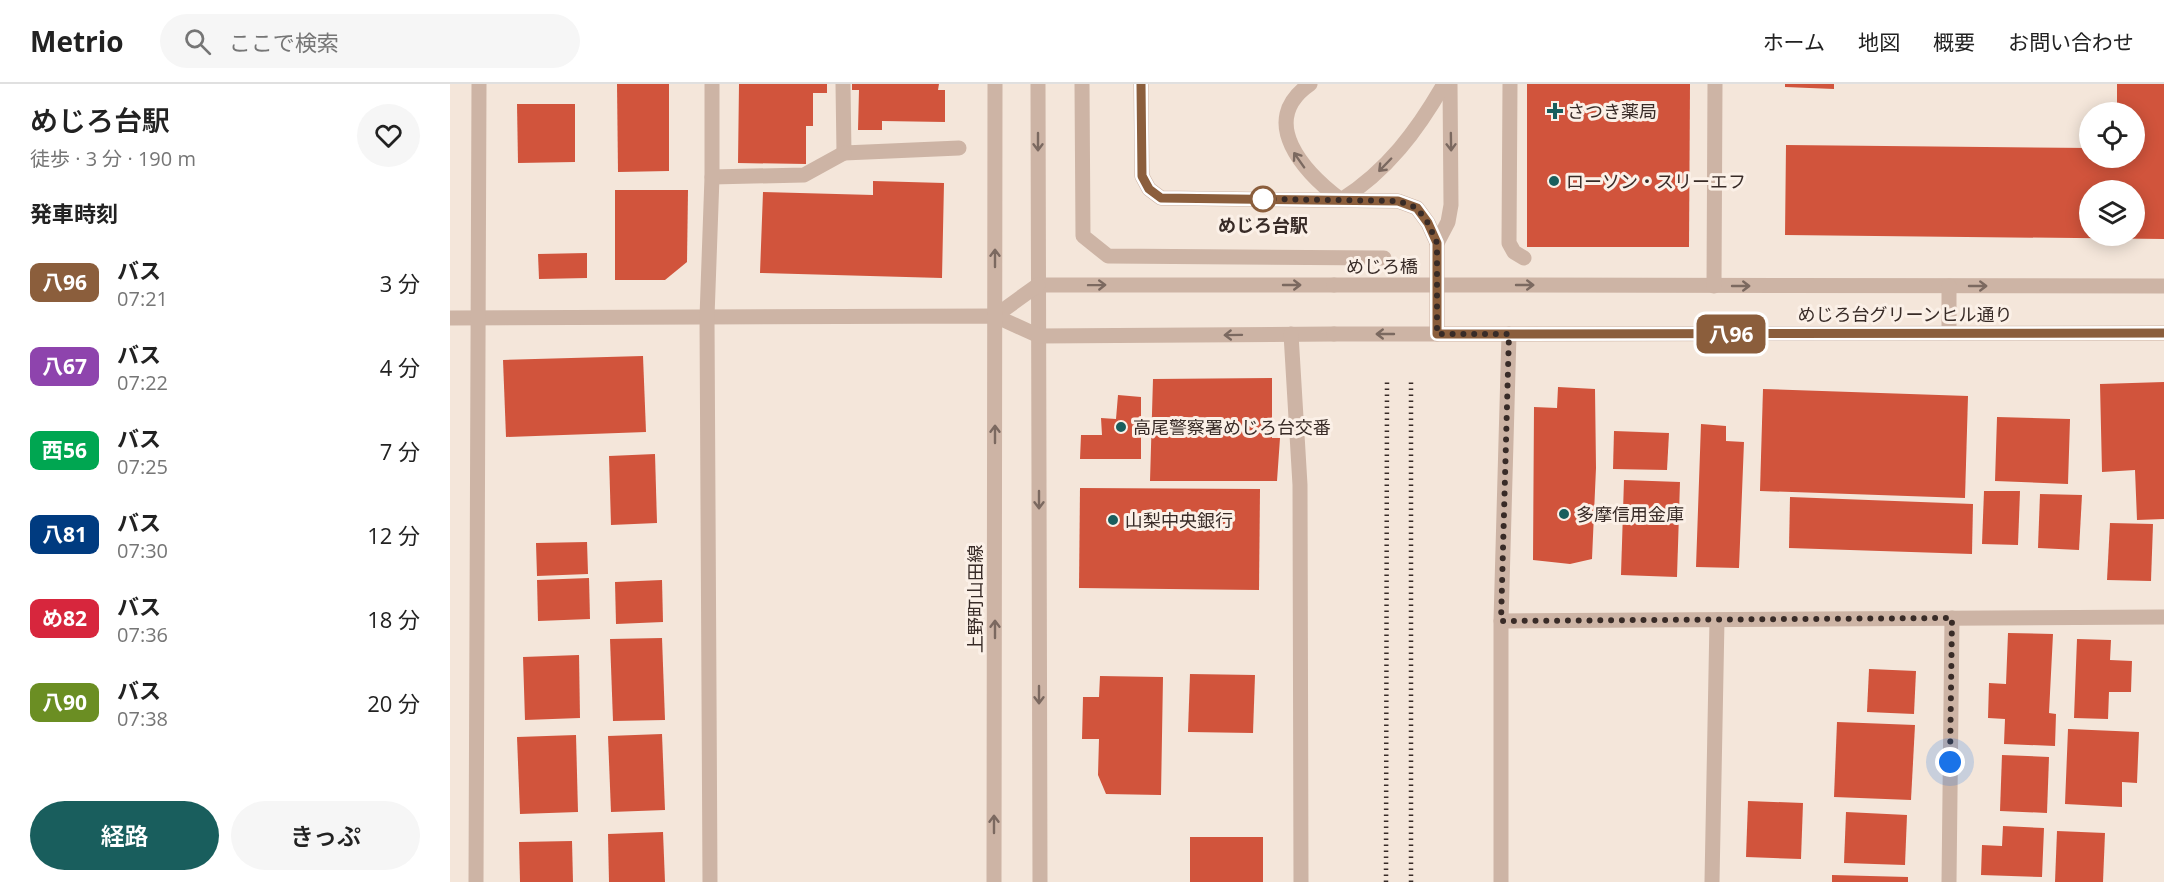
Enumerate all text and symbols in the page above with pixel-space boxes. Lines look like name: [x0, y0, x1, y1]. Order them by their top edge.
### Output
search box: [160, 14, 580, 68]
text: Metrio: [30, 22, 124, 60]
icon: search: [181, 25, 214, 58]
text: ここで検索: [229, 27, 339, 57]
text: ホーム: [1763, 28, 1825, 56]
text: 地図: [1858, 28, 1900, 56]
text: 概要: [1933, 28, 1975, 56]
text: お問い合わせ: [2008, 28, 2134, 56]
place label: さつき薬局: [1567, 99, 1657, 123]
text: めじろ台駅: [30, 101, 170, 139]
map controls: [2079, 102, 2145, 246]
button: locate: [2079, 102, 2145, 168]
button: heart: [357, 104, 420, 167]
marker: さつき薬局: [1548, 104, 1562, 118]
one-way arrow: [1032, 132, 1044, 152]
one-way arrow: [1445, 132, 1456, 152]
text: 徒歩 · 3 分 · 190 m: [30, 145, 196, 172]
one-way arrow: [1293, 152, 1306, 168]
one-way arrow: [1378, 158, 1393, 173]
place label: ローソン・スリーエフ: [1566, 169, 1746, 193]
marker: ローソン・スリーエフ: [1547, 174, 1561, 188]
button: layers: [2079, 180, 2145, 246]
marker: めじろ台駅: [1250, 186, 1276, 212]
text: 発車時刻: [30, 198, 118, 228]
place label: めじろ台駅: [1218, 213, 1308, 237]
one-way arrow: [989, 248, 1001, 268]
street label: めじろ橋: [1346, 254, 1418, 278]
text: バス: [117, 255, 161, 285]
text: 八96: [42, 268, 87, 296]
text: 3 分: [380, 268, 420, 298]
one-way arrow: [1086, 279, 1106, 290]
one-way arrow: [1281, 279, 1301, 291]
one-way arrow: [1515, 279, 1535, 291]
one-way arrow: [1731, 280, 1751, 292]
one-way arrow: [1968, 280, 1988, 292]
text: 07:21: [117, 285, 168, 312]
street label: めじろ台グリーンヒル通り: [1797, 302, 2013, 326]
line badge: 八96: [1696, 314, 1766, 354]
text: 八96: [1708, 320, 1754, 348]
one-way arrow: [1376, 328, 1396, 340]
one-way arrow: [1224, 329, 1244, 341]
text: バス: [117, 339, 161, 369]
text: 八67: [42, 352, 87, 380]
text: 4 分: [380, 352, 420, 382]
text: 07:22: [117, 369, 168, 396]
place label: 高尾警察署めじろ台交番: [1133, 415, 1331, 439]
marker: 高尾警察署めじろ台交番: [1114, 420, 1128, 434]
text: バス: [117, 423, 161, 453]
one-way arrow: [989, 424, 1001, 444]
text: 西56: [42, 436, 87, 464]
text: 7 分: [380, 436, 420, 466]
text: 07:25: [117, 453, 168, 480]
one-way arrow: [1033, 489, 1045, 509]
place label: 多摩信用金庫: [1576, 502, 1684, 526]
text: バス: [117, 507, 161, 537]
marker: 多摩信用金庫: [1557, 507, 1571, 521]
place label: 山梨中央銀行: [1125, 508, 1233, 532]
marker: 山梨中央銀行: [1106, 513, 1120, 527]
text: 八81: [42, 520, 87, 548]
text: 12 分: [367, 520, 420, 550]
text: 07:30: [117, 537, 168, 564]
street label: 上野町山田線: [963, 545, 987, 653]
text: バス: [117, 591, 161, 621]
text: め82: [42, 604, 87, 632]
text: 18 分: [367, 604, 420, 634]
one-way arrow: [989, 619, 1001, 639]
text: 07:36: [117, 621, 168, 648]
text: バス: [117, 675, 161, 705]
one-way arrow: [1033, 684, 1045, 704]
text: 八90: [42, 688, 87, 716]
text: 20 分: [367, 688, 420, 718]
text: 07:38: [117, 705, 168, 732]
your location: [1935, 747, 1965, 777]
button: 経路: [30, 801, 219, 870]
button: きっぷ: [231, 801, 420, 870]
one-way arrow: [988, 814, 1000, 834]

